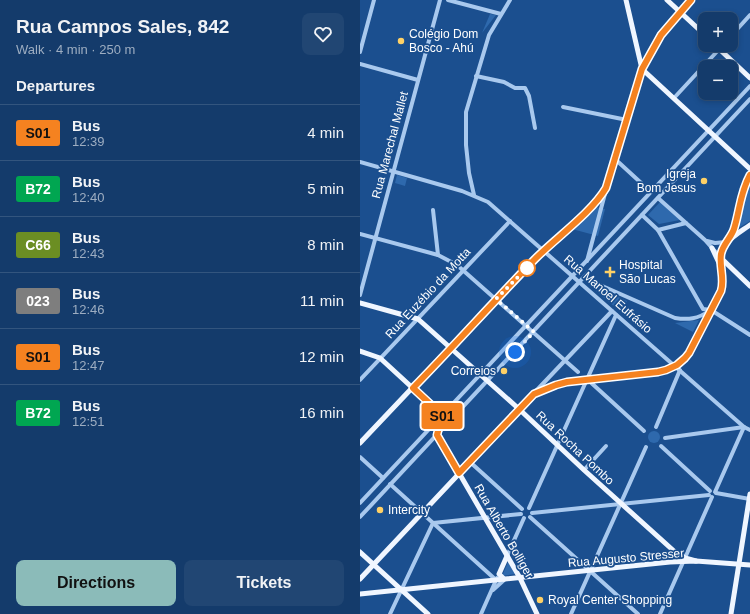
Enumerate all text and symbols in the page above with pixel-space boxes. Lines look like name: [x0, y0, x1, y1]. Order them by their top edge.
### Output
map controls: [698, 12, 738, 100]
button: +: [698, 12, 738, 52]
button: heart: [302, 13, 344, 55]
text: Rua Campos Sales, 842: [16, 16, 229, 37]
place label: Colégio Dom Bosco - Ahú: [409, 27, 478, 55]
marker: Colégio Dom Bosco - Ahú: [396, 36, 406, 46]
text: Walk · 4 min · 250 m: [16, 42, 135, 57]
button: −: [698, 60, 738, 100]
text: Departures: [16, 77, 95, 94]
street label: Rua Marechal Mallet: [369, 89, 411, 200]
text: Bus: [72, 117, 100, 134]
text: 4 min: [307, 124, 344, 141]
text: S01: [26, 125, 50, 141]
text: 12:39: [72, 134, 105, 149]
place label: Igreja Bom Jesus: [637, 167, 696, 195]
text: Bus: [72, 173, 100, 190]
marker: Igreja Bom Jesus: [699, 176, 709, 186]
text: 5 min: [307, 180, 344, 197]
text: B72: [25, 181, 51, 197]
text: 12:40: [72, 190, 105, 205]
text: Bus: [72, 229, 100, 246]
text: 8 min: [307, 236, 344, 253]
text: C66: [25, 237, 51, 253]
street label: Rua Euzébio da Motta: [382, 245, 474, 341]
text: 12:43: [72, 246, 105, 261]
street label: Rua Manoel Eufrásio: [561, 252, 655, 336]
place label: Hospital São Lucas: [619, 258, 676, 286]
unlabelled marker: [518, 259, 536, 277]
marker: Hospital São Lucas: [604, 266, 616, 278]
text: Bus: [72, 285, 100, 302]
text: 11 min: [300, 292, 344, 309]
text: 023: [26, 293, 50, 309]
text: 12:46: [72, 302, 105, 317]
text: Bus: [72, 341, 100, 358]
your location: [505, 342, 525, 362]
text: 12 min: [299, 348, 344, 365]
text: S01: [26, 349, 50, 365]
text: 12:47: [72, 358, 105, 373]
place label: Correios: [451, 364, 496, 378]
marker: Correios: [499, 366, 509, 376]
text: Bus: [72, 397, 100, 414]
line badge: S01: [419, 403, 465, 429]
text: 16 min: [299, 404, 344, 421]
text: B72: [25, 405, 51, 421]
text: S01: [430, 408, 454, 424]
street label: Rua Rocha Pombo: [533, 408, 617, 488]
text: 12:51: [72, 414, 105, 429]
street label: Rua Alberto Bolliger: [471, 482, 537, 580]
place label: Intercity: [388, 503, 430, 517]
marker: Intercity: [375, 505, 385, 515]
street label: Rua Augusto Stresser: [567, 546, 685, 570]
button: Directions: [16, 560, 176, 606]
button: Tickets: [184, 560, 344, 606]
place label: Royal Center Shopping: [548, 593, 672, 607]
marker: Royal Center Shopping: [535, 595, 545, 605]

